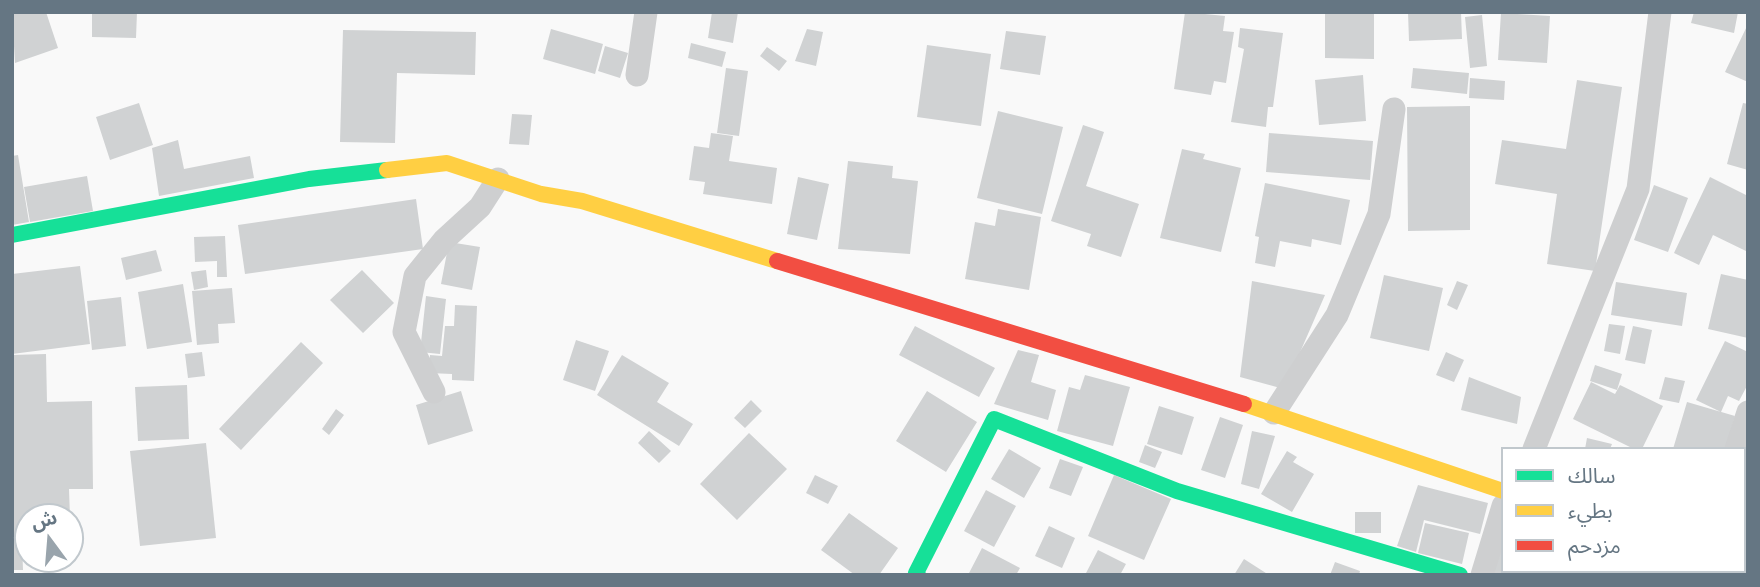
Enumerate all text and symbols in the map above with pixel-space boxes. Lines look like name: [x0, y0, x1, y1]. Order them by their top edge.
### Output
legend: [1501, 447, 1746, 573]
text: سالك: [1568, 461, 1615, 489]
text: بطيء: [1568, 496, 1613, 524]
north arrow: [14, 503, 84, 573]
text: ش: [28, 504, 60, 536]
text: مزدحم: [1568, 531, 1621, 559]

